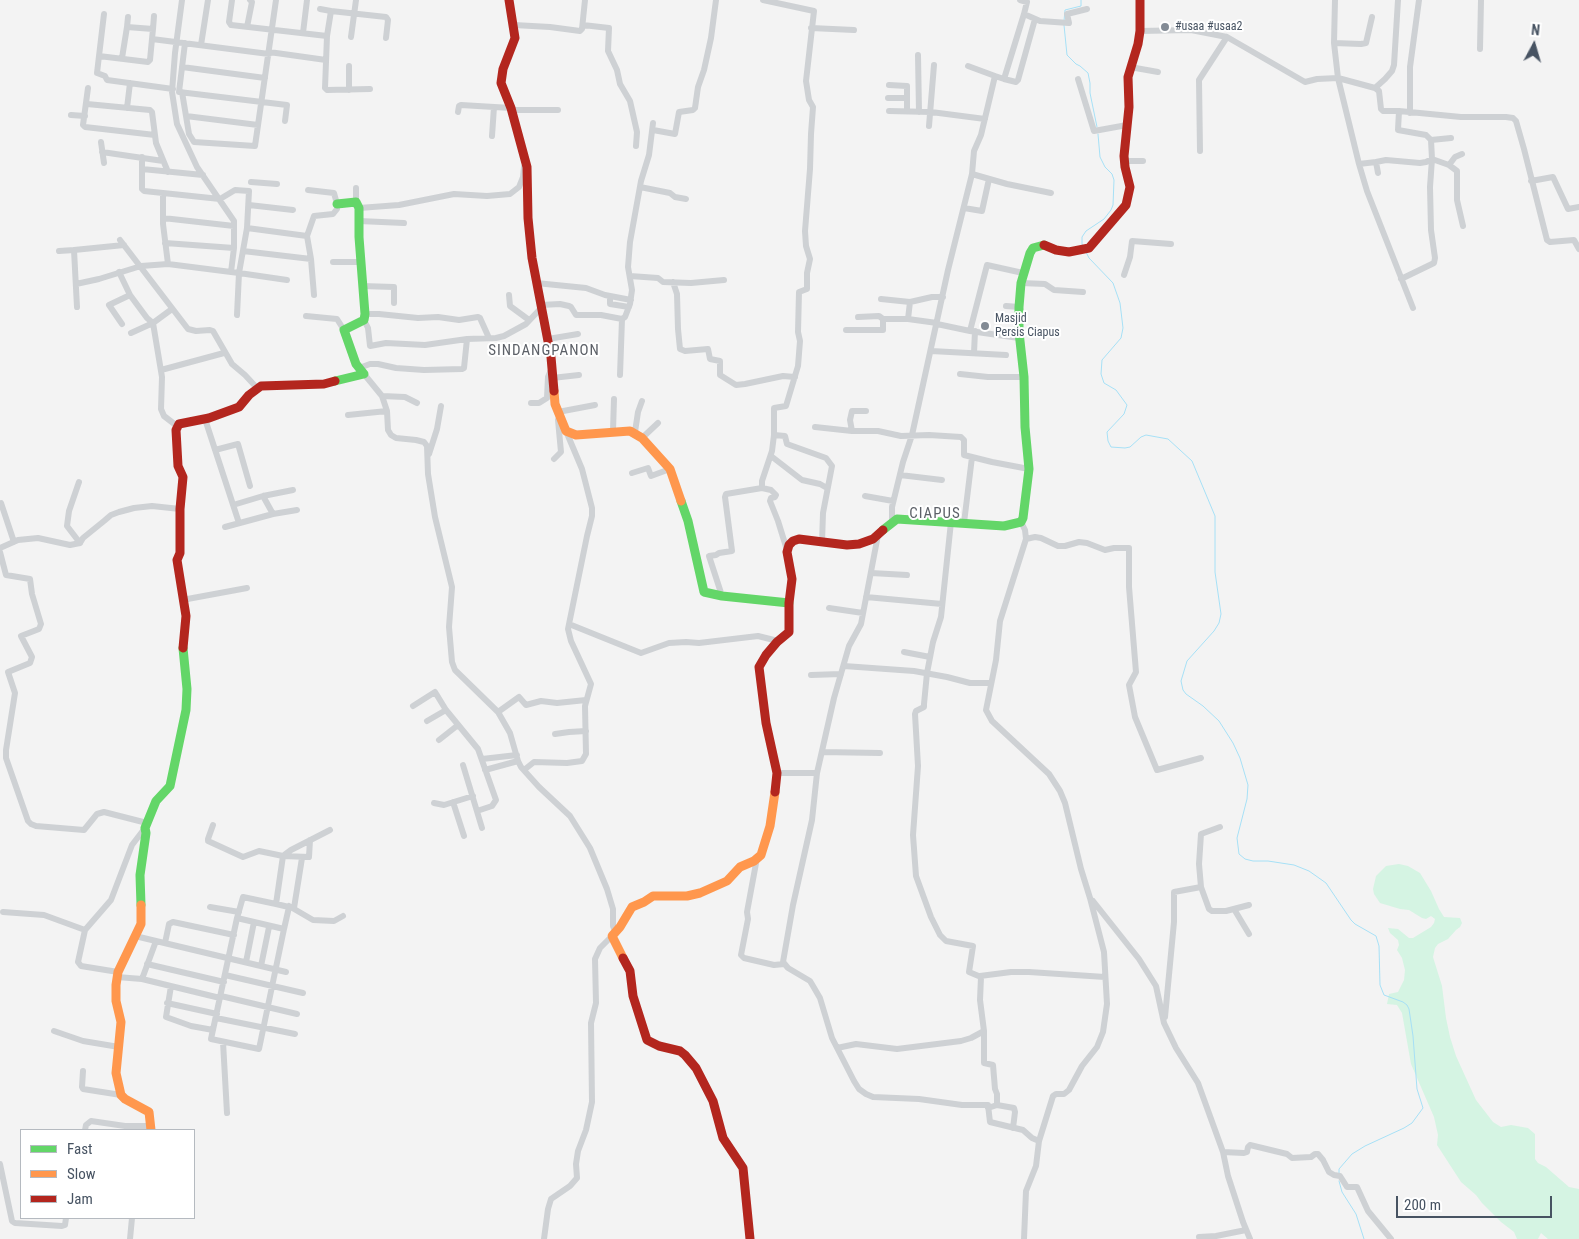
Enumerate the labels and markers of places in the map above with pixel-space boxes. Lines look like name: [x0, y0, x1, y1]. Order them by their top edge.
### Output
place label: #usaa #usaa2: [1175, 20, 1242, 34]
marker: #usaa #usaa2: [1159, 21, 1171, 33]
place label: Masjid Persis Ciapus: [995, 312, 1060, 340]
marker: Masjid Persis Ciapus: [979, 320, 991, 332]

